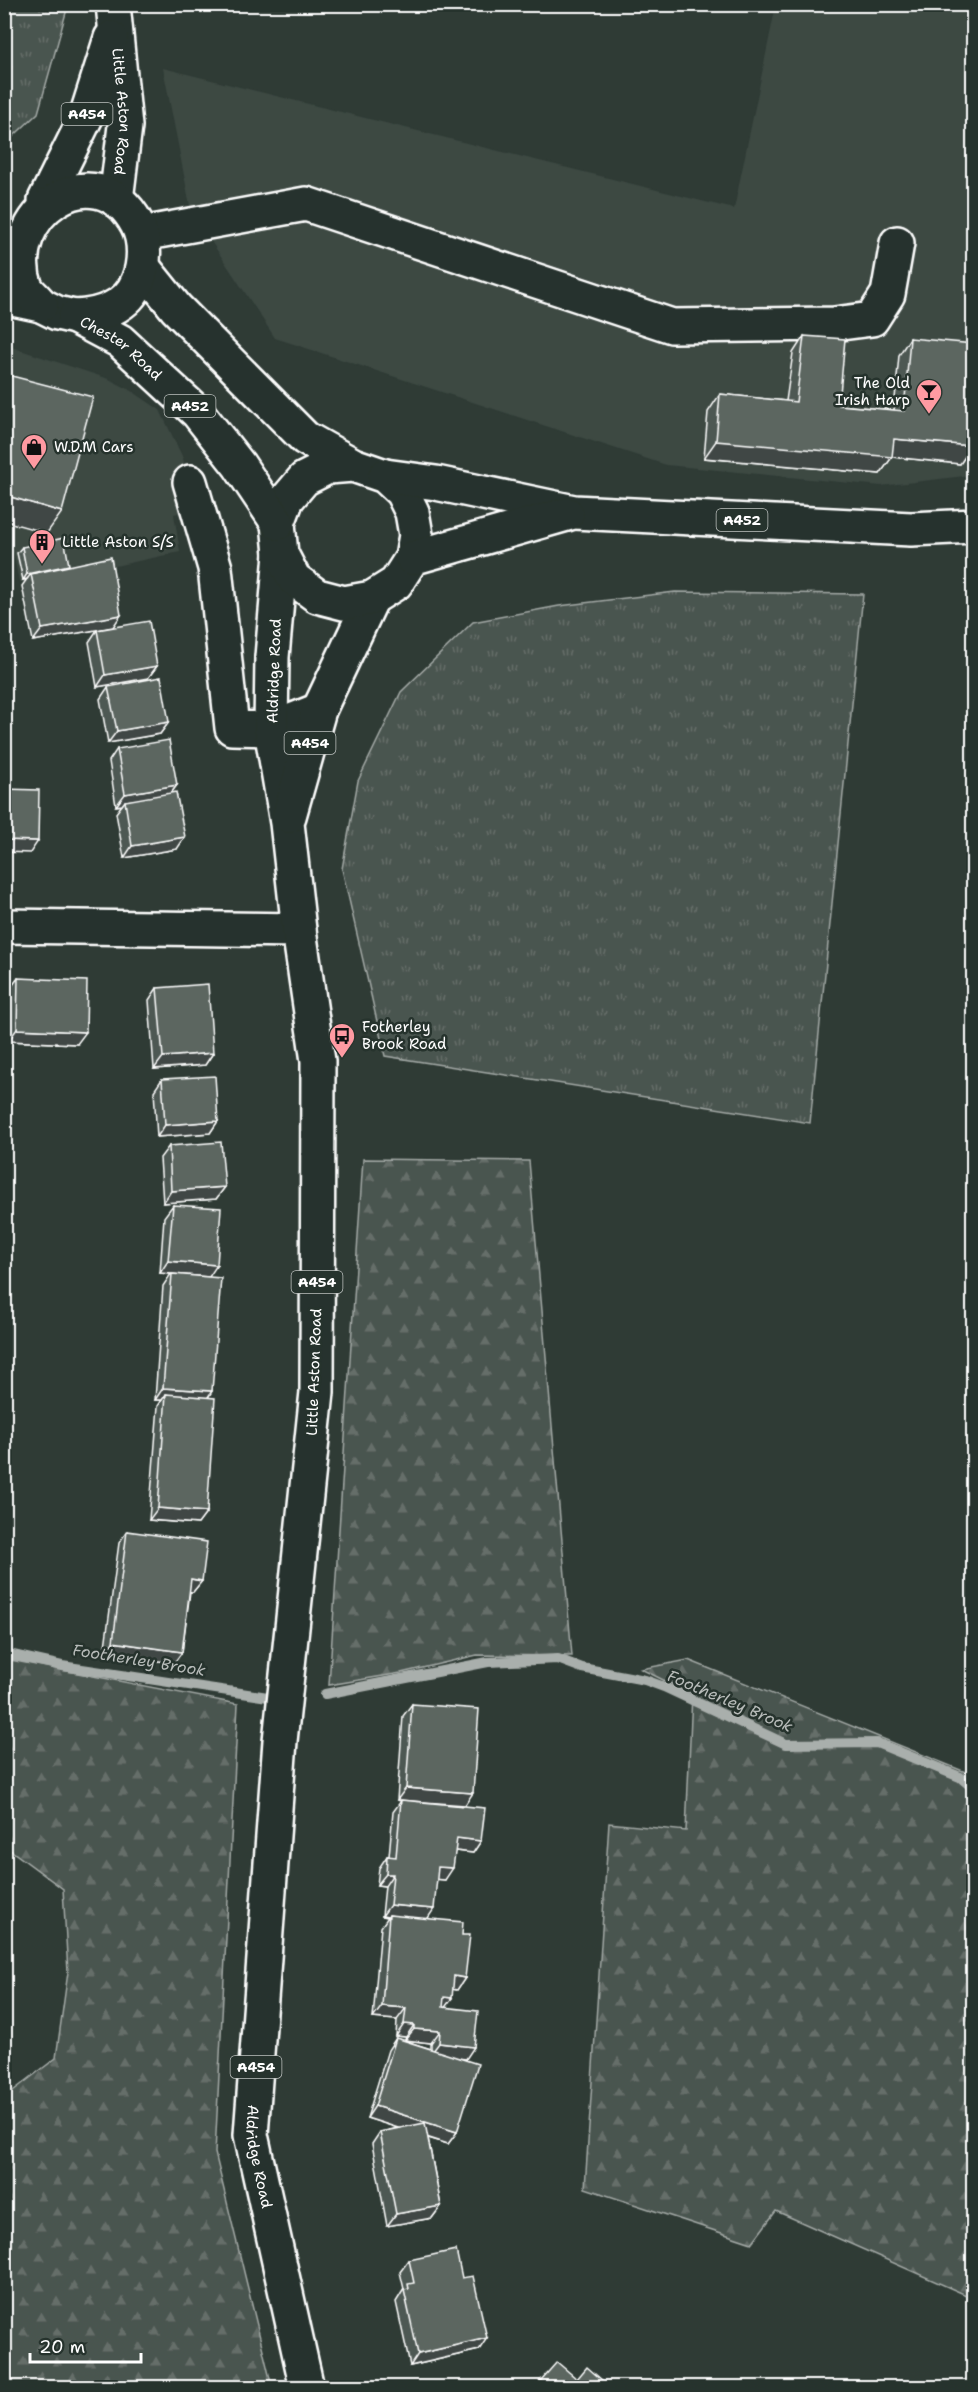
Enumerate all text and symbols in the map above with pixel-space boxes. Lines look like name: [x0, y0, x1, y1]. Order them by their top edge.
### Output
street label: Little Aston Road: [107, 47, 135, 177]
road number: A454: [62, 103, 112, 125]
street label: Chester Road: [76, 311, 167, 385]
place label: The Old Irish Harp: [835, 373, 910, 410]
bar icon: The Old Irish Harp: [914, 377, 944, 415]
road number: A452: [164, 395, 216, 417]
shop icon: W.D.M Cars: [19, 432, 49, 470]
place label: W.D.M Cars: [54, 437, 134, 457]
road number: A452: [716, 509, 768, 531]
building icon: Little Aston S/S: [27, 527, 57, 565]
place label: Little Aston S/S: [62, 532, 174, 552]
street label: Aldridge Road: [262, 618, 286, 724]
road number: A454: [284, 732, 336, 754]
place label: Fotherley Brook Road: [362, 1017, 447, 1054]
bus stop icon: Fotherley Brook Road: [327, 1021, 357, 1059]
road number: A454: [292, 1271, 342, 1293]
street label: Little Aston Road: [302, 1307, 326, 1436]
water label: Footherley Brook: [71, 1639, 207, 1681]
water label: Footherley Brook: [664, 1665, 796, 1737]
road number: A454: [230, 2056, 282, 2078]
street label: Aldridge Road: [241, 2104, 277, 2211]
scale bar: [30, 2326, 141, 2364]
text: 20 m: [39, 2335, 85, 2359]

